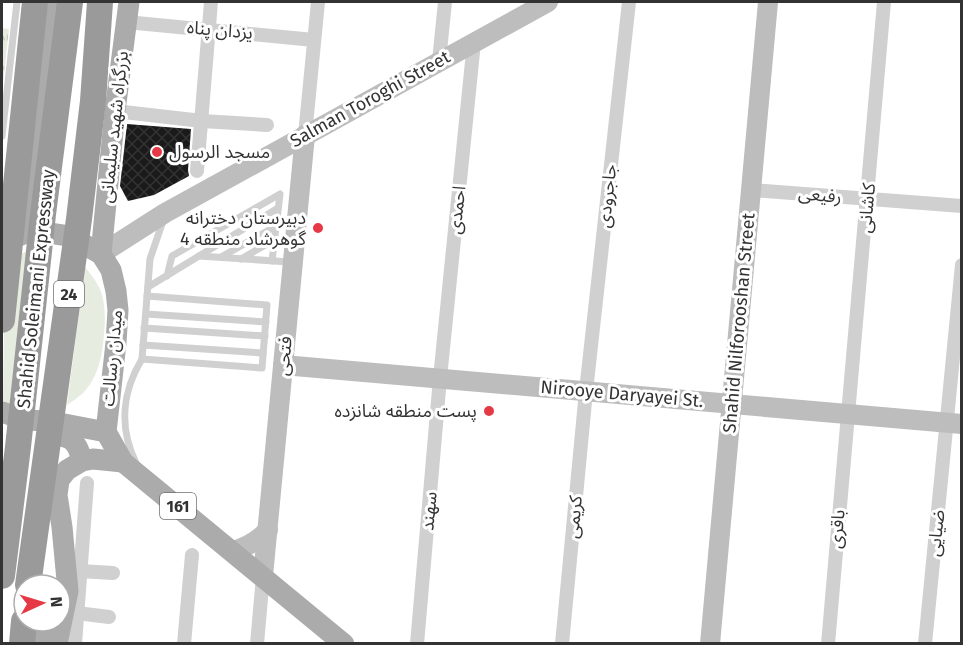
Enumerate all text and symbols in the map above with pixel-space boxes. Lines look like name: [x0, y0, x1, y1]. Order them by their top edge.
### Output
street label: یزدان پناه: [186, 16, 254, 44]
street label: Salman Toroghi Street: [286, 46, 454, 152]
street label: بزرگراه شهید سلیمانی: [95, 50, 133, 204]
place label: مسجد الرسول: [169, 141, 270, 163]
marker: مسجد الرسول: [150, 145, 164, 159]
street label: جاجرودی: [593, 163, 621, 229]
street label: Shahid Soleimani Expressway: [13, 168, 60, 410]
street label: رفیعی: [797, 182, 843, 208]
street label: کاشانی: [854, 182, 880, 234]
street label: احمدی: [444, 185, 470, 235]
place label: دبیرستان دخترانه گوهرشاد منطقه 4: [180, 207, 307, 250]
street label: Shahid Nilforooshan Street: [718, 212, 760, 434]
marker: دبیرستان دخترانه گوهرشاد منطقه 4: [311, 221, 325, 235]
road number: 24: [54, 281, 84, 307]
street label: میدان رسالت: [97, 309, 127, 407]
street label: فتحی: [271, 335, 297, 377]
street label: Nirooye Daryayei St.: [540, 376, 704, 412]
place label: پست منطقه شانزده: [334, 400, 477, 422]
marker: پست منطقه شانزده: [482, 404, 496, 418]
street label: سهند: [416, 491, 442, 531]
road number: 161: [160, 493, 196, 519]
street label: کریمی: [561, 494, 587, 539]
street label: باقری: [824, 509, 850, 549]
street label: ضیایی: [923, 509, 949, 557]
north arrow: [12, 573, 72, 633]
text: N: [47, 596, 66, 608]

